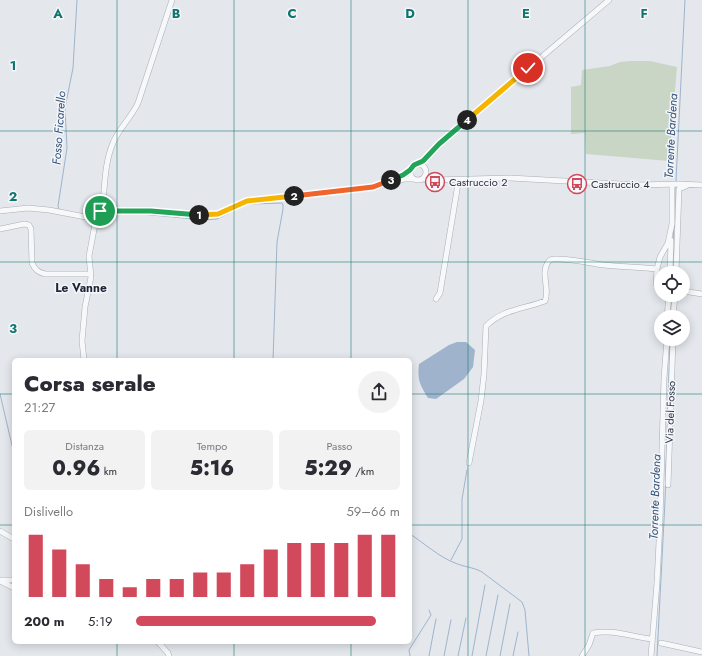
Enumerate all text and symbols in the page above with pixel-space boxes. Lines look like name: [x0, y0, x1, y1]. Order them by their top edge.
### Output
text: A: [52, 4, 63, 23]
text: B: [172, 4, 181, 23]
text: C: [287, 4, 297, 23]
text: D: [405, 4, 415, 23]
text: E: [522, 4, 530, 23]
text: F: [640, 4, 648, 23]
pin: [511, 51, 545, 85]
text: 1: [10, 56, 16, 75]
icon: check: [517, 57, 539, 79]
water label: Fosso Ficarello: [47, 90, 71, 165]
water label: Torrente Bardena: [660, 93, 682, 179]
pin: 4: [457, 110, 477, 130]
text: 4: [463, 112, 471, 128]
pin: 3: [381, 170, 401, 190]
bus stop icon: Castruccio 2: [424, 171, 446, 193]
text: 3: [388, 172, 394, 188]
bus stop icon: Castruccio 4: [566, 173, 588, 195]
place label: Castruccio 2: [449, 174, 507, 190]
place label: Castruccio 4: [591, 176, 650, 192]
pin: 2: [284, 186, 304, 206]
text: 2: [9, 187, 17, 206]
text: 2: [290, 188, 298, 204]
pin: [83, 194, 117, 228]
icon: arrive: [89, 200, 111, 222]
pin: 1: [189, 205, 209, 225]
text: 1: [196, 207, 202, 223]
map controls: [654, 266, 690, 346]
button: locate: [654, 266, 690, 302]
district label: Le Vanne: [55, 279, 107, 297]
button: layers: [654, 310, 690, 346]
text: 3: [9, 319, 17, 338]
text: Corsa serale: [24, 367, 156, 399]
button: share: [358, 371, 400, 413]
street label: Via del Fosso: [661, 380, 679, 444]
text: 21:27: [24, 398, 55, 417]
text: Distanza: [65, 438, 104, 454]
text: Tempo: [197, 438, 227, 454]
text: Passo: [326, 438, 352, 454]
text: 0.96: [52, 454, 100, 483]
text: 5:16: [190, 454, 234, 483]
text: 5:29: [304, 454, 352, 483]
water label: Torrente Bardena: [645, 454, 665, 540]
text: km: [100, 463, 117, 479]
text: /km: [352, 463, 374, 479]
text: Dislivello: [24, 502, 73, 521]
text: 59–66 m: [347, 502, 400, 521]
text: 200 m: [24, 612, 64, 631]
text: 5:19: [88, 612, 113, 631]

